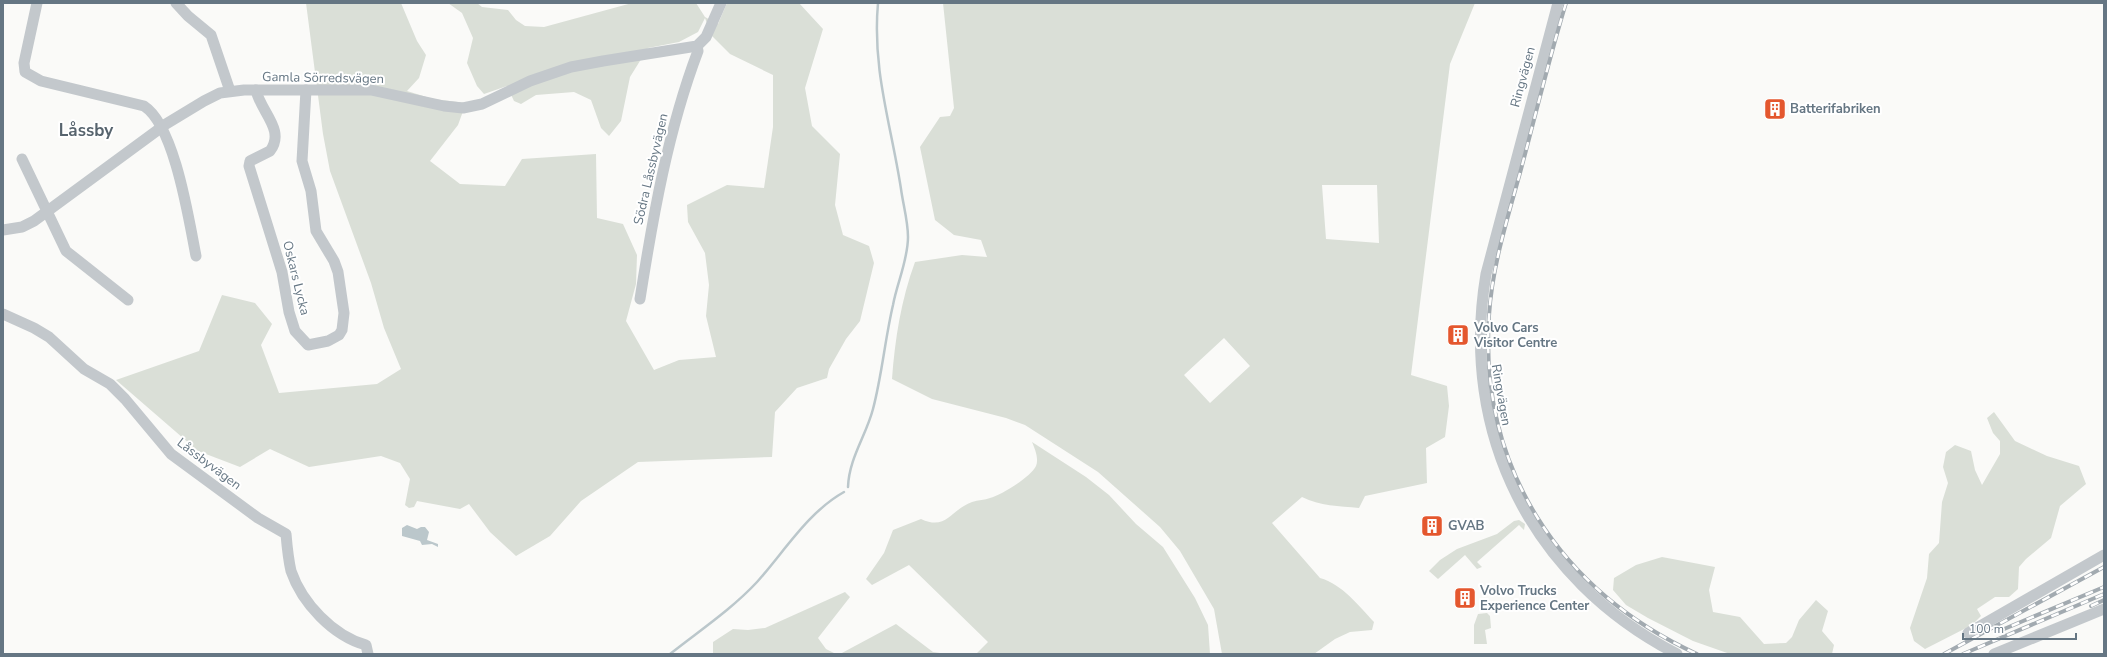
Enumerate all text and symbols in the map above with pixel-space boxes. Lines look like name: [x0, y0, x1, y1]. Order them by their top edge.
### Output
street label: Ringvägen: [1506, 45, 1540, 109]
street label: Gamla Sörredsvägen: [262, 68, 384, 88]
building icon: Batterifabriken: [1762, 96, 1788, 122]
place label: Batterifabriken: [1790, 100, 1881, 118]
street label: Södra Låssbyvägen: [629, 111, 673, 227]
district label: Låssby: [59, 119, 114, 142]
street label: Oskars Lycka: [278, 239, 314, 317]
place label: Volvo Cars Visitor Centre: [1473, 319, 1557, 352]
building icon: Volvo Cars Visitor Centre: [1445, 322, 1471, 348]
street label: Ringvägen: [1487, 363, 1515, 427]
street label: Låssbyvägen: [173, 434, 245, 494]
building icon: GVAB: [1419, 513, 1445, 539]
place label: GVAB: [1448, 517, 1485, 535]
place label: Volvo Trucks Experience Center: [1479, 582, 1590, 615]
building icon: Volvo Trucks Experience Center: [1452, 585, 1478, 611]
scale bar: [1963, 615, 2076, 641]
text: 100 m: [1969, 621, 2004, 637]

